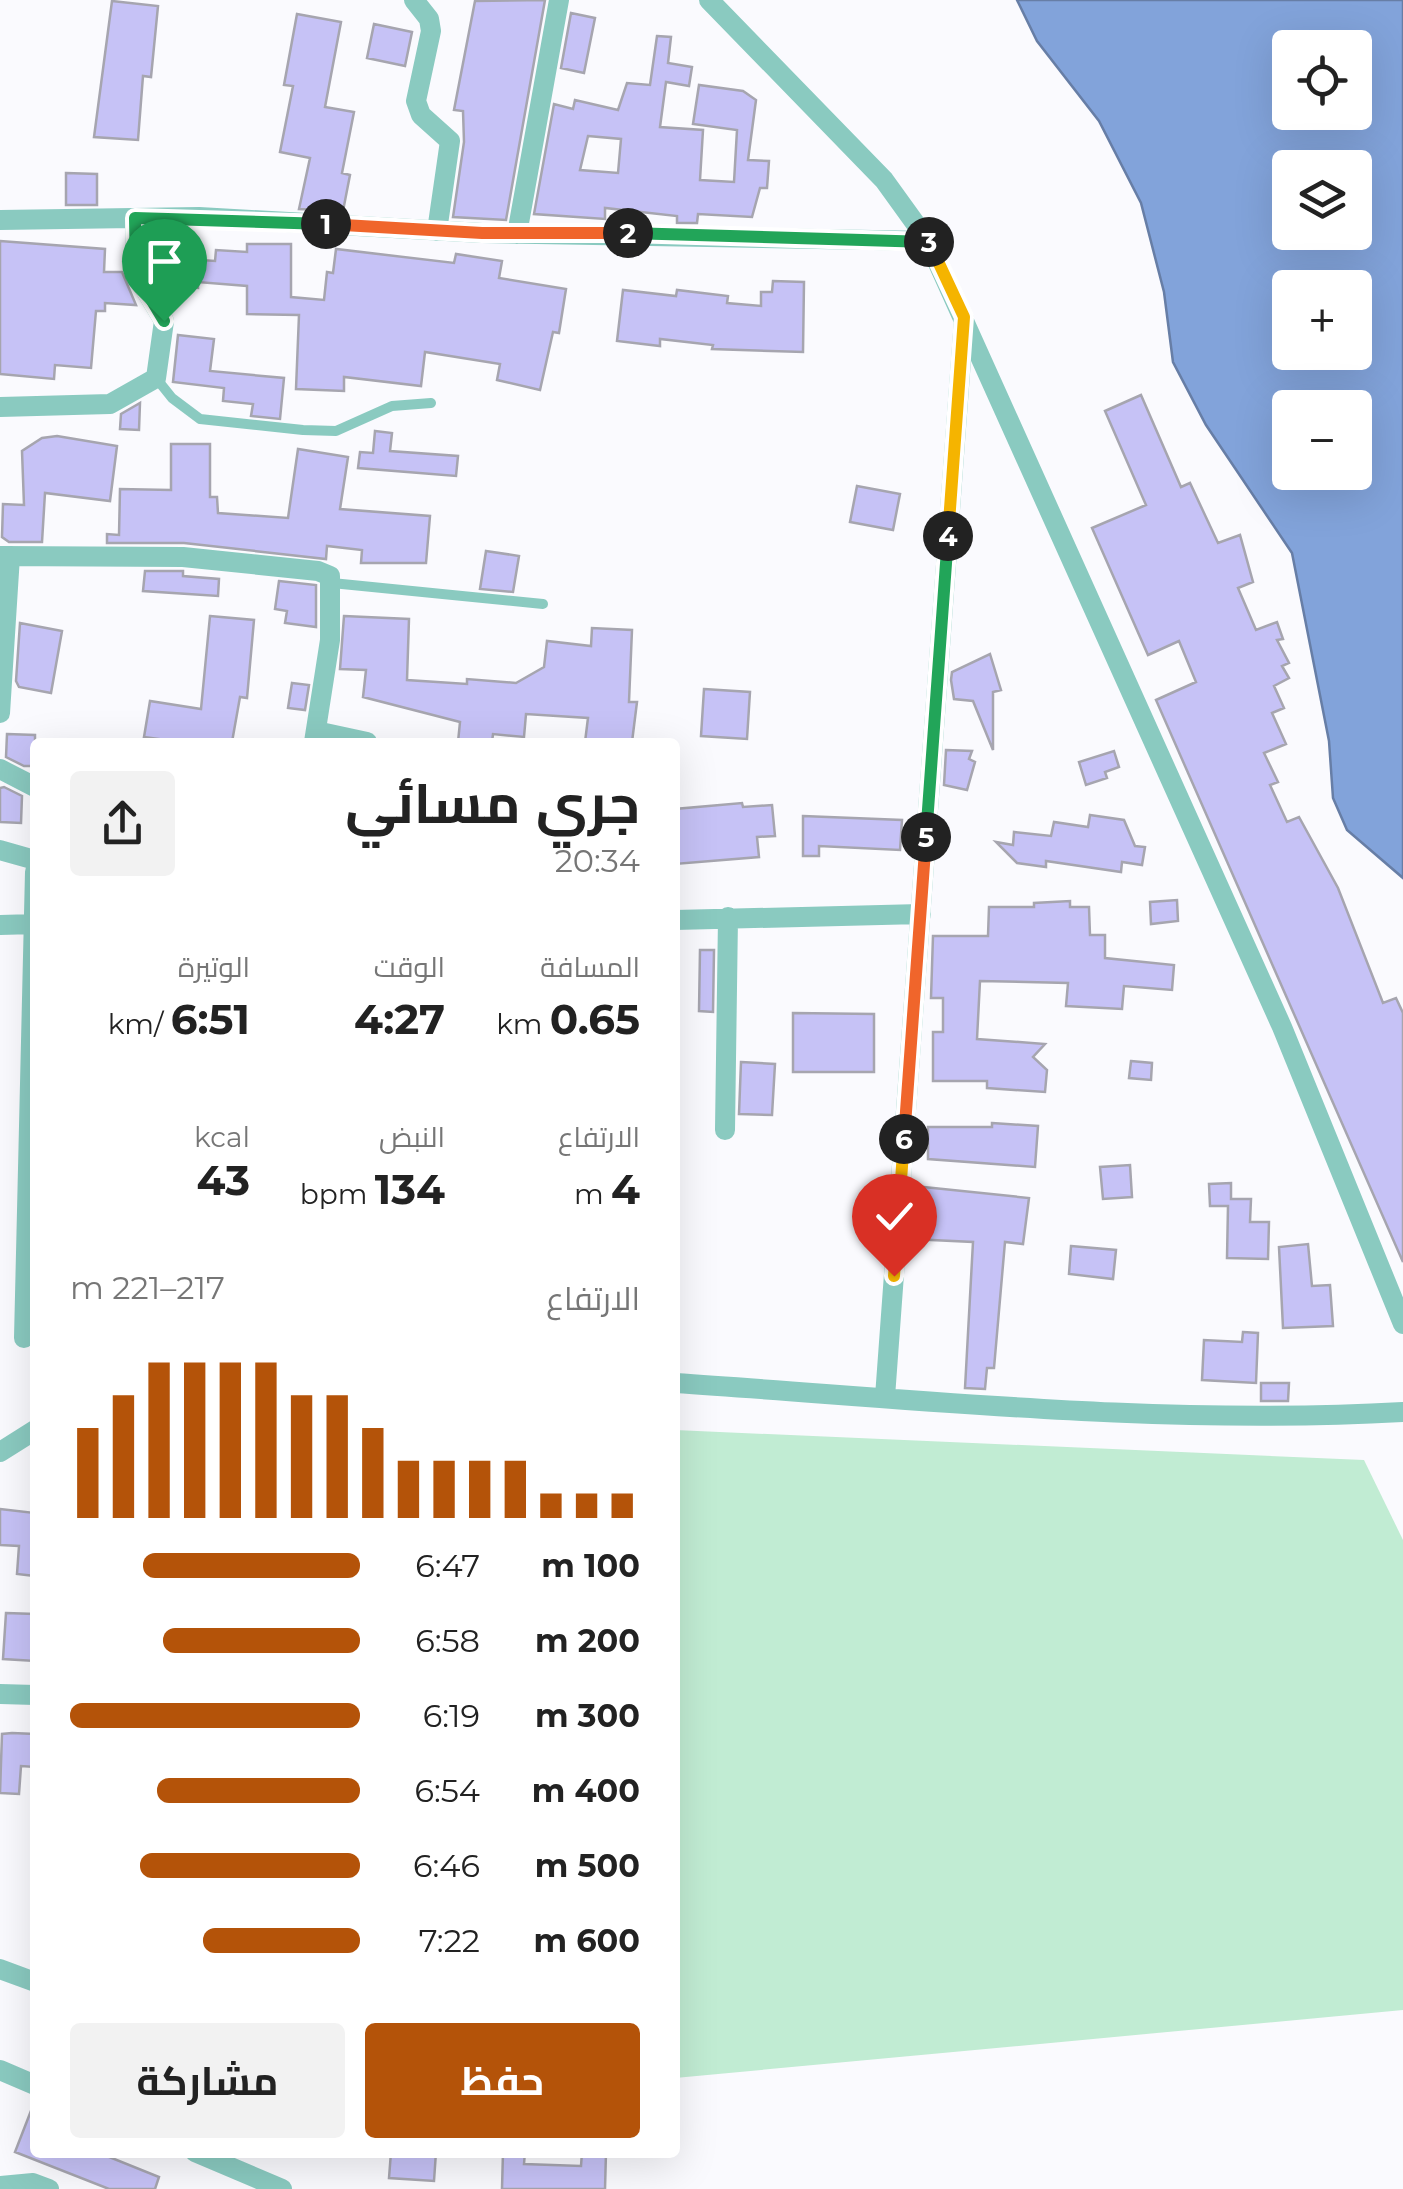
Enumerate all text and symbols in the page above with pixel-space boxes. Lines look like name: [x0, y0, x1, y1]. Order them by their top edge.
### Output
map controls: [1272, 30, 1372, 490]
button: locate: [1272, 30, 1372, 130]
button: layers: [1272, 150, 1372, 250]
pin: 1: [301, 199, 351, 249]
text: 1: [321, 207, 331, 241]
pin: 2: [603, 208, 653, 258]
text: 2: [620, 216, 636, 250]
pin: 3: [904, 217, 954, 267]
pin: [122, 219, 207, 322]
text: 3: [921, 225, 937, 259]
icon: arrive: [137, 234, 192, 289]
button: +: [1272, 270, 1372, 370]
button: −: [1272, 390, 1372, 490]
pin: 4: [923, 511, 973, 561]
text: 4: [938, 519, 958, 553]
text: جري مسائي: [345, 770, 640, 837]
button: share: [70, 771, 175, 876]
pin: 5: [901, 812, 951, 862]
text: 5: [918, 820, 934, 854]
text: 20:34: [555, 841, 640, 880]
text: الوتيرة: [178, 950, 250, 984]
text: الوقت: [374, 950, 445, 984]
text: المسافة: [540, 950, 640, 984]
text: 6:51: [171, 993, 250, 1045]
text: 4:27: [354, 993, 445, 1045]
text: 0.65: [550, 993, 640, 1045]
text: /km: [108, 1007, 171, 1041]
text: km: [496, 1007, 550, 1041]
pin: 6: [879, 1114, 929, 1164]
text: kcal: [194, 1120, 250, 1154]
text: النبض: [379, 1120, 445, 1154]
text: الارتفاع: [558, 1120, 640, 1154]
text: 6: [895, 1122, 913, 1156]
text: 43: [196, 1154, 250, 1206]
text: 134: [375, 1163, 445, 1215]
text: 4: [611, 1163, 640, 1215]
pin: [852, 1174, 937, 1277]
text: bpm: [300, 1177, 375, 1211]
text: m: [574, 1177, 611, 1211]
icon: check: [867, 1189, 922, 1244]
text: 217–221 m: [70, 1268, 225, 1307]
text: الارتفاع: [546, 1279, 640, 1318]
text: 6:47: [415, 1546, 480, 1585]
text: 100 m: [541, 1546, 640, 1585]
text: 6:58: [415, 1621, 480, 1660]
text: 200 m: [535, 1621, 640, 1660]
text: 6:19: [423, 1696, 480, 1735]
text: 300 m: [535, 1696, 640, 1735]
text: 6:54: [414, 1771, 480, 1810]
text: 400 m: [532, 1771, 640, 1810]
text: 6:46: [413, 1846, 480, 1885]
text: 500 m: [535, 1846, 640, 1885]
text: 7:22: [419, 1921, 480, 1960]
text: 600 m: [534, 1921, 640, 1960]
button: مشاركة: [70, 2023, 345, 2138]
button: حفظ: [365, 2023, 640, 2138]

